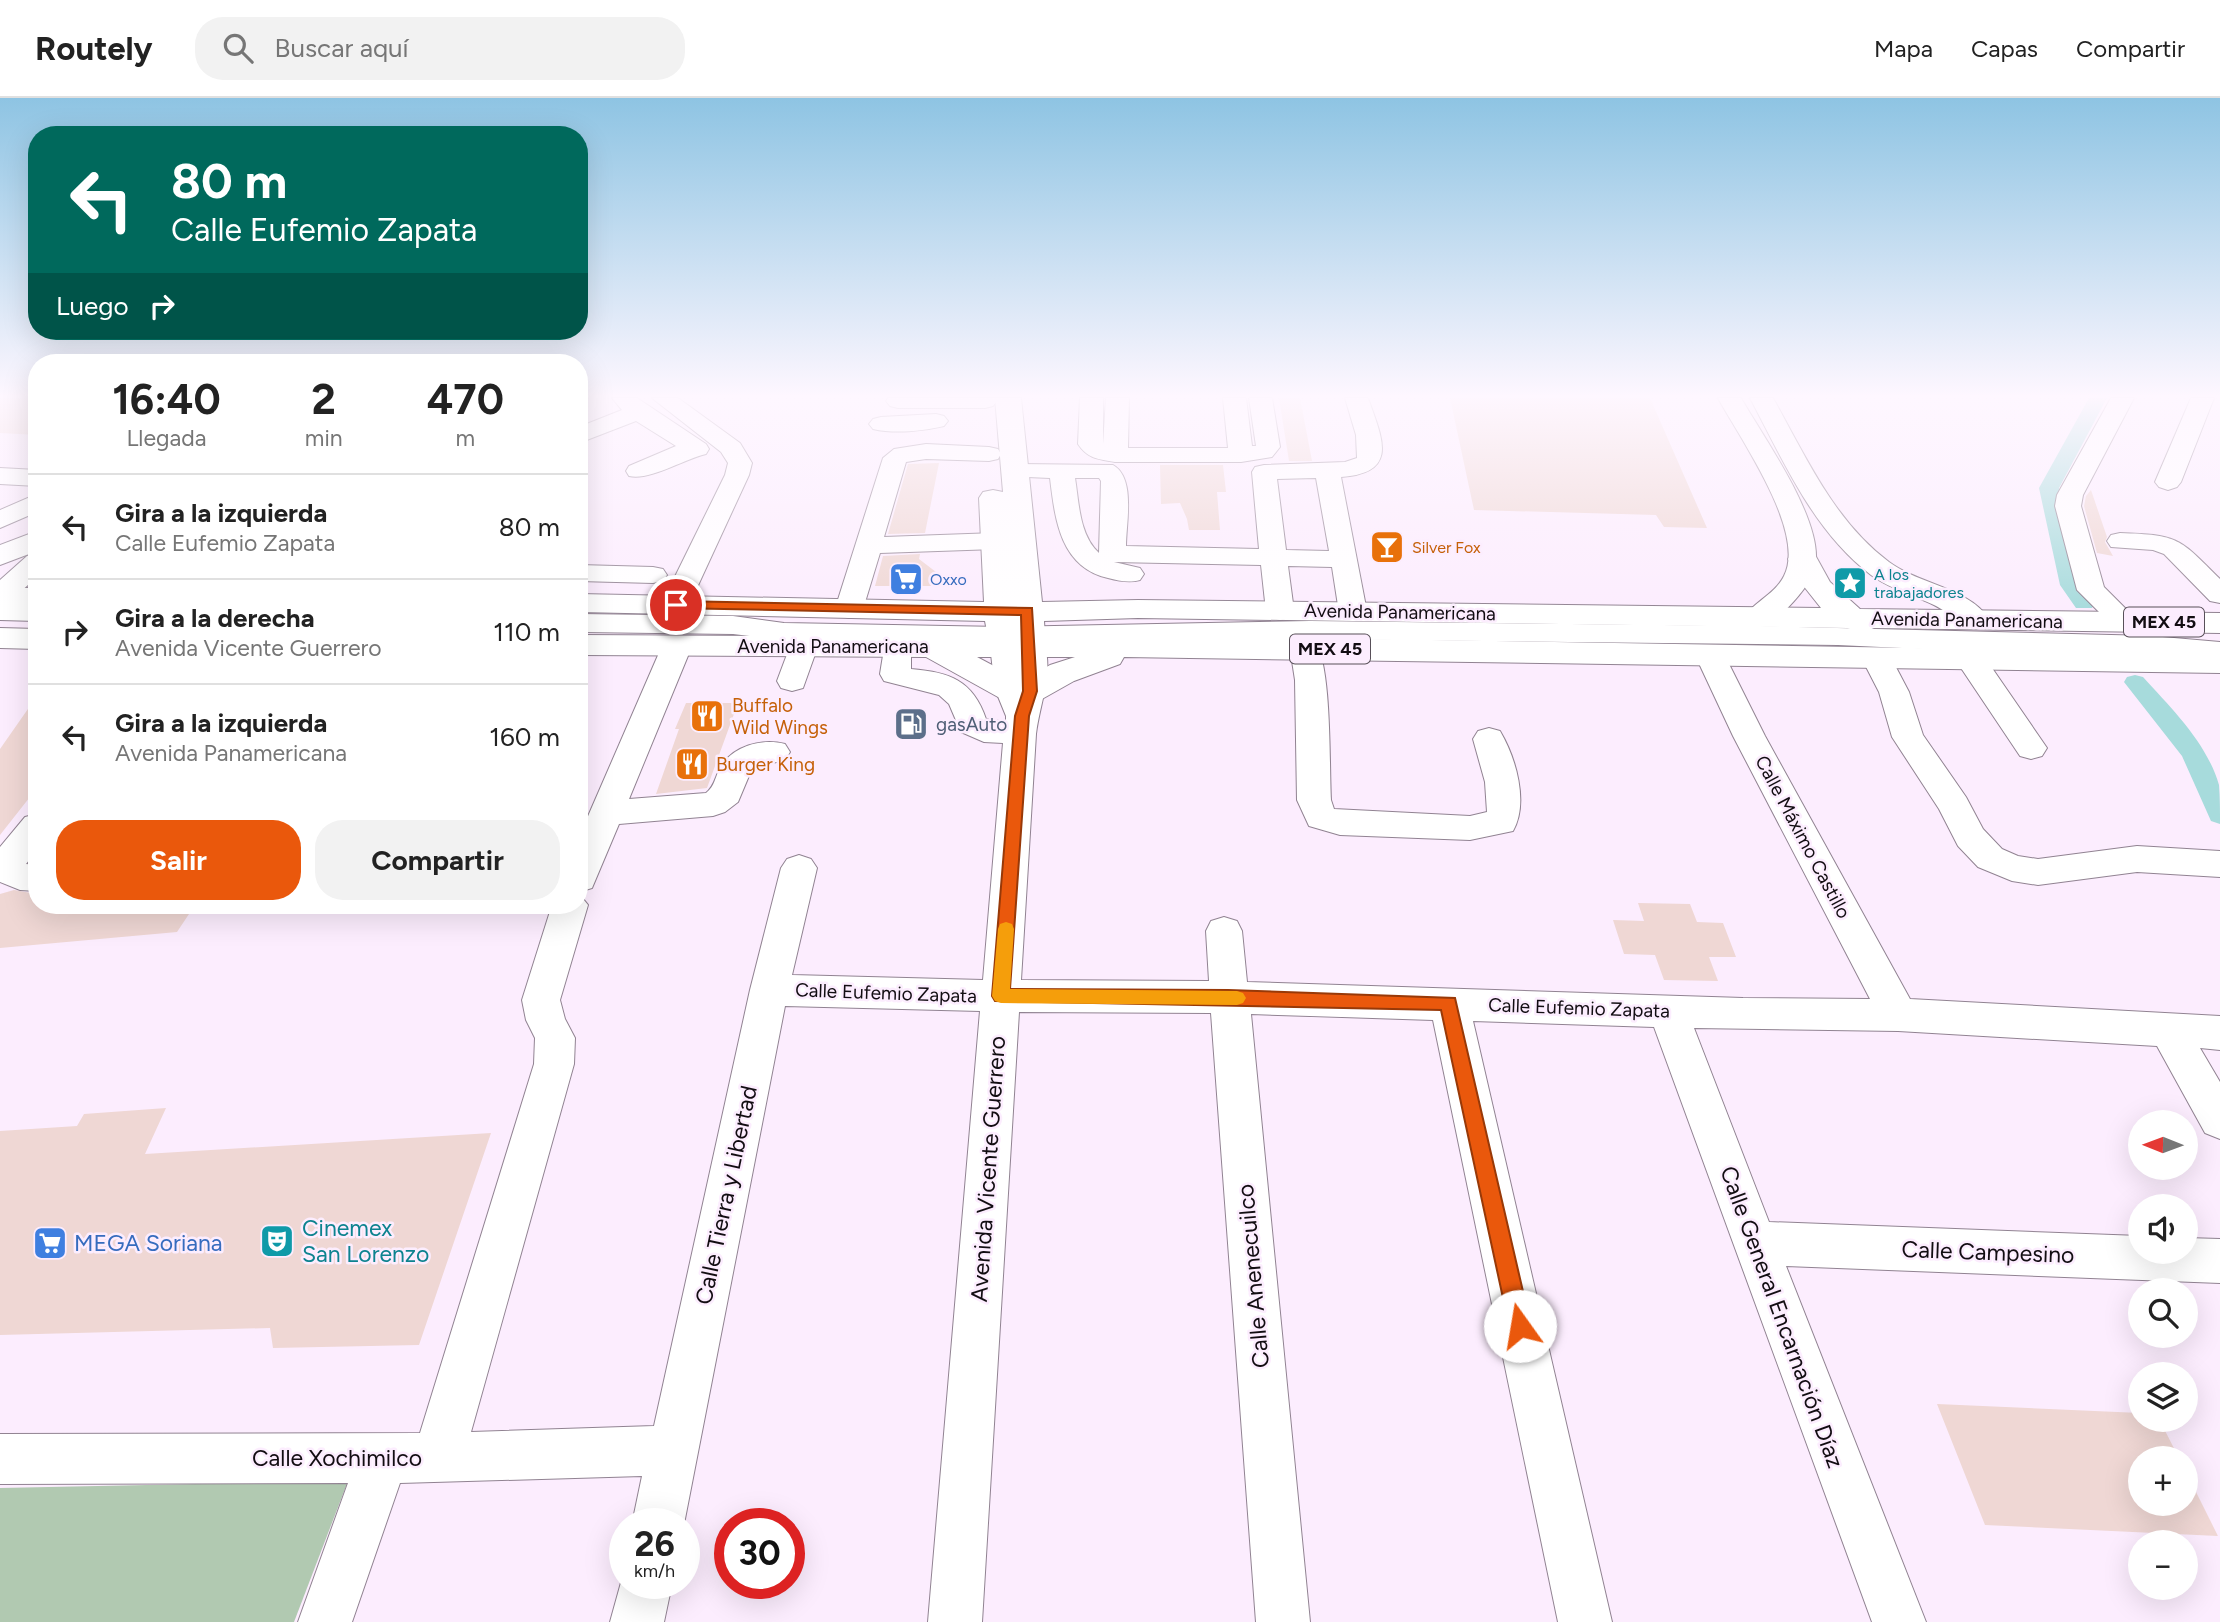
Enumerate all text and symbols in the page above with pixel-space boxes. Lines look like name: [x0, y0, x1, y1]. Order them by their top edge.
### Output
search box: [195, 17, 685, 80]
text: Routely: [35, 29, 153, 68]
icon: search: [219, 29, 257, 67]
text: Buscar aquí: [275, 32, 408, 64]
text: Mapa: [1874, 34, 1933, 63]
text: Capas: [1971, 34, 2038, 63]
text: Compartir: [2076, 34, 2185, 63]
text: 80 m: [171, 151, 287, 210]
icon: left: [56, 154, 147, 245]
text: Calle Eufemio Zapata: [171, 211, 477, 249]
icon: right: [143, 287, 181, 325]
text: Luego: [56, 290, 129, 322]
text: 16:40: [112, 374, 221, 425]
text: 2: [312, 374, 336, 425]
text: 470: [427, 374, 504, 425]
text: Llegada: [126, 424, 206, 452]
text: min: [305, 424, 343, 452]
text: m: [455, 424, 475, 452]
text: Gira a la izquierda: [115, 497, 327, 529]
icon: left: [56, 508, 94, 546]
text: 80 m: [499, 511, 560, 543]
bar icon: Silver Fox: [1368, 528, 1406, 566]
text: Calle Eufemio Zapata: [115, 529, 335, 557]
place label: Silver Fox: [1412, 538, 1481, 557]
supermarket icon: Oxxo: [887, 560, 925, 598]
place icon: A los trabajadores: [1831, 564, 1869, 602]
place label: A los trabajadores: [1874, 565, 1964, 602]
place label: Oxxo: [930, 570, 967, 589]
pin: [646, 575, 706, 635]
icon: arrive: [657, 586, 695, 624]
street label: Avenida Panamericana: [1304, 599, 1496, 625]
text: Gira a la derecha: [115, 602, 315, 634]
street label: Avenida Panamericana: [1871, 607, 2063, 633]
road number: MEX 45: [2124, 608, 2204, 636]
icon: right: [56, 613, 94, 651]
text: 110 m: [493, 616, 560, 648]
text: Avenida Vicente Guerrero: [115, 634, 382, 662]
road number: MEX 45: [1290, 634, 1370, 664]
street label: Avenida Panamericana: [737, 635, 929, 658]
place label: Buffalo Wild Wings: [732, 694, 828, 739]
restaurant icon: Buffalo Wild Wings: [688, 697, 726, 735]
fuel station icon: gasAuto: [892, 705, 930, 743]
text: Gira a la izquierda: [115, 707, 327, 739]
place label: gasAuto: [936, 713, 1007, 736]
icon: left: [56, 718, 94, 756]
text: 160 m: [489, 721, 560, 753]
text: Avenida Panamericana: [115, 739, 347, 767]
restaurant icon: Burger King: [673, 745, 711, 783]
street label: Calle Máximo Castillo: [1750, 752, 1856, 922]
place label: Burger King: [716, 753, 815, 776]
button: Salir: [56, 820, 301, 900]
button: Compartir: [315, 820, 560, 900]
street label: Calle Eufemio Zapata: [795, 978, 977, 1008]
street label: Calle Eufemio Zapata: [1488, 993, 1670, 1023]
street label: Avenida Vicente Guerrero: [965, 1035, 1011, 1303]
street label: Calle Tierra y Libertad: [689, 1083, 763, 1307]
north arrow: [2128, 1110, 2198, 1180]
map controls: [2128, 1110, 2198, 1600]
street label: Calle General Encarnación Díaz: [1714, 1162, 1850, 1472]
street label: Calle Anenecuilco: [1231, 1183, 1275, 1369]
button: sound: [2128, 1194, 2198, 1264]
place label: Cinemex San Lorenzo: [302, 1214, 429, 1268]
theatre icon: Cinemex San Lorenzo: [258, 1222, 296, 1260]
supermarket icon: MEGA Soriana: [31, 1224, 69, 1262]
place label: MEGA Soriana: [74, 1229, 223, 1257]
street label: Calle Campesino: [1901, 1235, 2075, 1269]
button: search: [2128, 1278, 2198, 1348]
position arrow: [1483, 1289, 1557, 1363]
button: layers: [2128, 1362, 2198, 1432]
street label: Calle Xochimilco: [252, 1444, 422, 1472]
button: +: [2128, 1446, 2198, 1516]
speed limit sign: 30: [714, 1508, 805, 1599]
text: 26: [634, 1523, 675, 1565]
button: −: [2128, 1530, 2198, 1600]
text: km/h: [634, 1560, 675, 1582]

